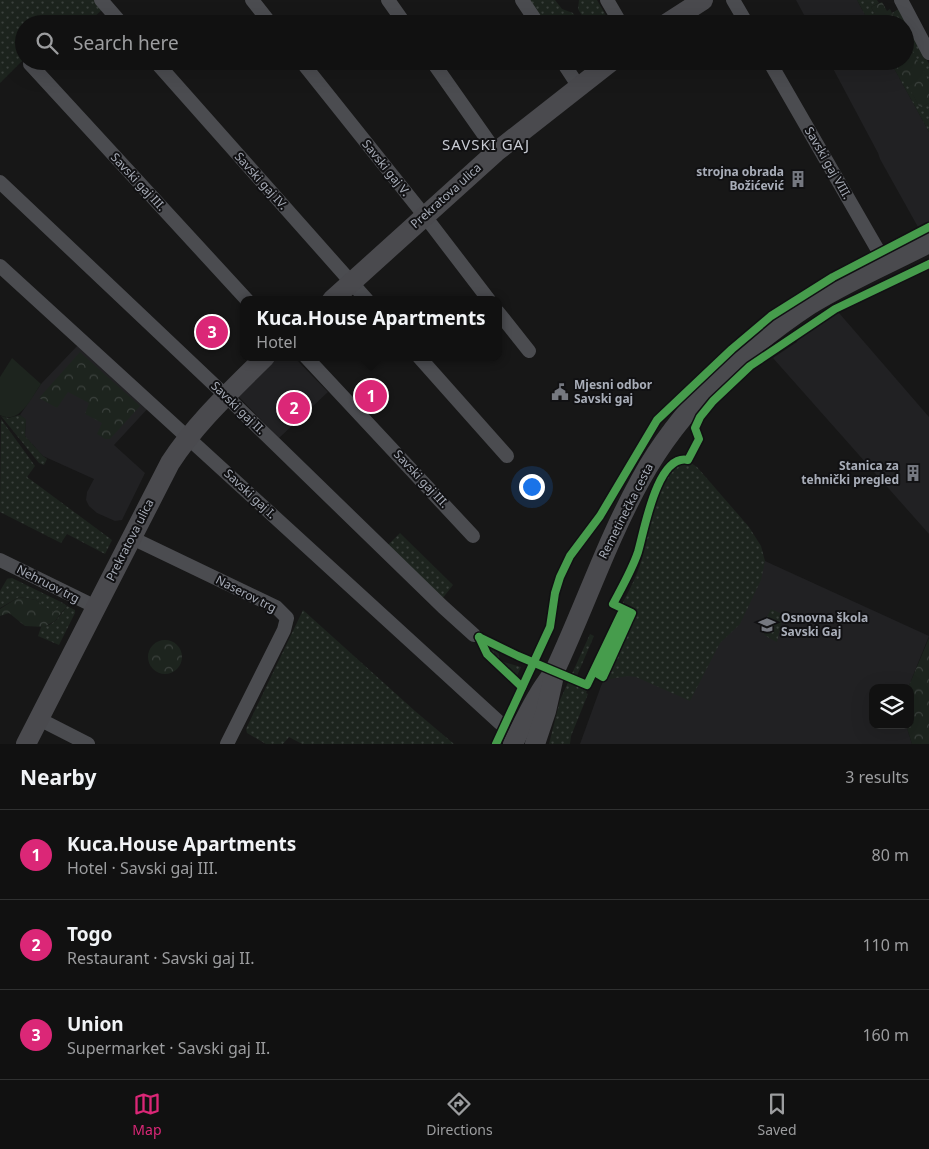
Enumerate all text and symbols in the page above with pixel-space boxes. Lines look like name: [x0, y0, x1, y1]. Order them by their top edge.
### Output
search box: [15, 15, 914, 70]
icon: search: [33, 29, 61, 57]
text: Search here: [73, 30, 179, 56]
street label: Savski gaj VIII.: [801, 124, 856, 202]
district label: SAVSKI GAJ: [442, 134, 530, 154]
street label: Savski gaj V.: [358, 136, 414, 199]
street label: Savski gaj IV.: [231, 148, 292, 213]
street label: Savski gaj III.: [107, 149, 170, 214]
street label: Prekratova ulica: [407, 159, 485, 232]
place label: strojna obrada Božićević: [696, 163, 784, 194]
building icon: strojna obrada Božićević: [788, 169, 808, 189]
popup: [240, 296, 502, 361]
text: Kuca.House Apartments: [256, 305, 486, 331]
pin: 3: [196, 313, 228, 351]
text: Hotel: [256, 331, 297, 353]
place label: Mjesni odbor Savski gaj: [574, 376, 653, 407]
street label: Savski gaj II.: [207, 377, 269, 438]
pin: 1: [355, 377, 387, 415]
public building icon: Mjesni odbor Savski gaj: [550, 382, 570, 402]
pin: 2: [278, 389, 310, 427]
street label: Savski gaj III.: [390, 446, 453, 511]
place label: Stanica za tehnički pregled: [801, 457, 899, 488]
street label: Remetinečka cesta: [594, 460, 657, 562]
building icon: Stanica za tehnički pregled: [903, 463, 923, 483]
street label: Savski gaj I.: [221, 465, 280, 522]
your location: [519, 474, 545, 500]
street label: Prekratova ulica: [102, 496, 158, 584]
street label: Nehruov trg: [14, 560, 83, 607]
street label: Naserov trg: [213, 571, 279, 616]
place label: Osnovna škola Savski Gaj: [781, 609, 868, 640]
school or university icon: Osnovna škola Savski Gaj: [757, 615, 777, 635]
map controls: [869, 684, 914, 729]
button: layers: [869, 684, 914, 729]
text: Nearby: [20, 763, 96, 791]
text: 3 results: [845, 766, 909, 788]
text: Kuca.House Apartments: [67, 831, 296, 857]
text: 1: [31, 844, 41, 866]
text: 80 m: [872, 844, 909, 866]
text: Hotel · Savski gaj III.: [67, 857, 218, 879]
text: Togo: [67, 921, 112, 947]
text: 2: [31, 934, 41, 956]
text: 110 m: [862, 934, 909, 956]
text: Restaurant · Savski gaj II.: [67, 947, 254, 969]
text: Union: [67, 1011, 124, 1037]
text: 3: [31, 1024, 41, 1046]
text: 160 m: [862, 1024, 909, 1046]
text: Supermarket · Savski gaj II.: [67, 1037, 270, 1059]
tab: Map: [132, 1090, 162, 1139]
tab: Directions: [426, 1090, 493, 1139]
tab: Saved: [757, 1090, 797, 1139]

